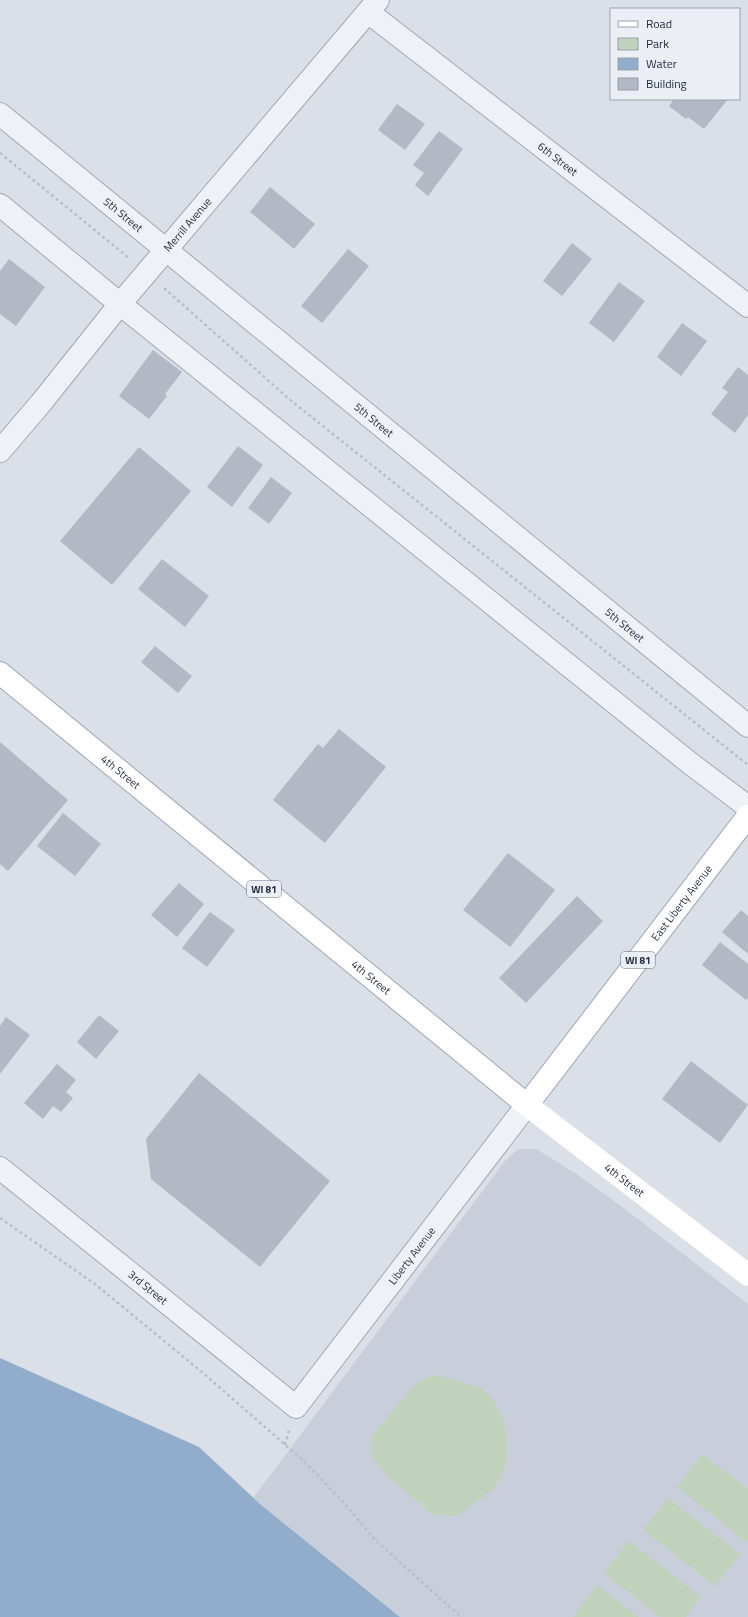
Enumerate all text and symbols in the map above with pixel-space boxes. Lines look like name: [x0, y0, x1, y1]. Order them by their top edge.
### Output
legend: [610, 8, 740, 100]
text: Road: [646, 14, 672, 33]
text: Park: [646, 34, 669, 53]
text: Water: [646, 54, 677, 73]
text: Building: [646, 74, 687, 93]
street label: 6th Street: [534, 138, 581, 180]
street label: 5th Street: [100, 194, 146, 236]
street label: Merrill Avenue: [160, 194, 215, 255]
street label: 5th Street: [351, 399, 397, 441]
street label: 5th Street: [601, 604, 648, 646]
street label: 4th Street: [97, 751, 144, 793]
street label: East Liberty Avenue: [647, 861, 716, 944]
road number: WI 81: [247, 881, 281, 897]
road number: WI 81: [621, 952, 655, 968]
street label: 4th Street: [348, 956, 394, 998]
street label: 4th Street: [601, 1159, 648, 1201]
street label: Liberty Avenue: [384, 1223, 439, 1288]
street label: 3rd Street: [125, 1267, 171, 1308]

